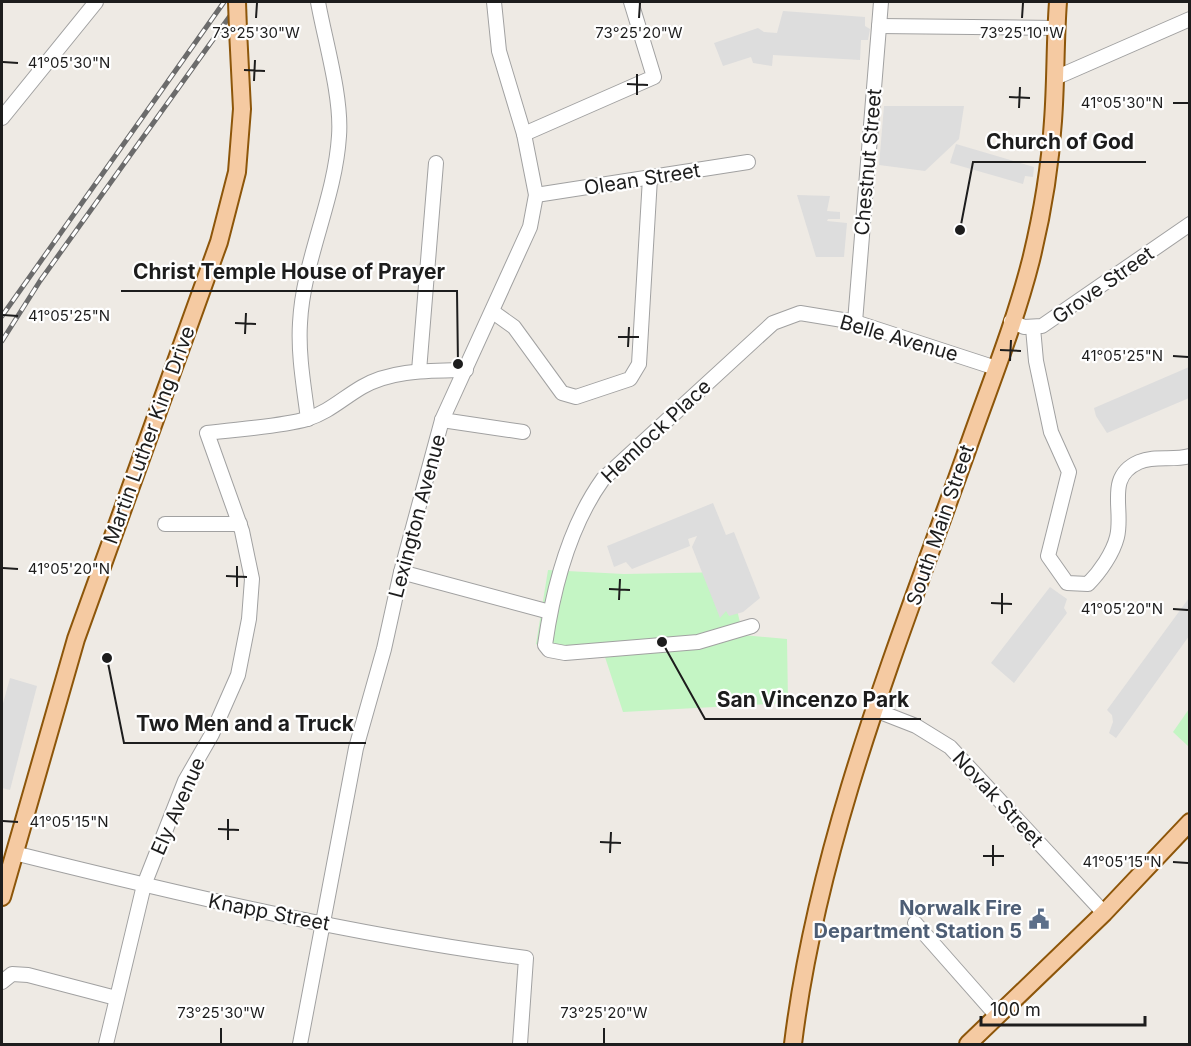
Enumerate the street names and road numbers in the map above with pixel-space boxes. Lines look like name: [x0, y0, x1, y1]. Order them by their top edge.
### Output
street label: Chestnut Street: [850, 87, 886, 236]
street label: Olean Street: [582, 158, 702, 200]
street label: Grove Street: [1048, 241, 1159, 329]
street label: Belle Avenue: [837, 310, 961, 366]
street label: Martin Luther King Drive: [98, 323, 200, 547]
street label: Hemlock Place: [596, 374, 716, 488]
street label: Lexington Avenue: [384, 432, 450, 600]
street label: South Main Street: [901, 441, 979, 609]
street label: Novak Street: [948, 746, 1049, 852]
street label: Ely Avenue: [146, 754, 210, 858]
street label: Knapp Street: [206, 888, 332, 936]

